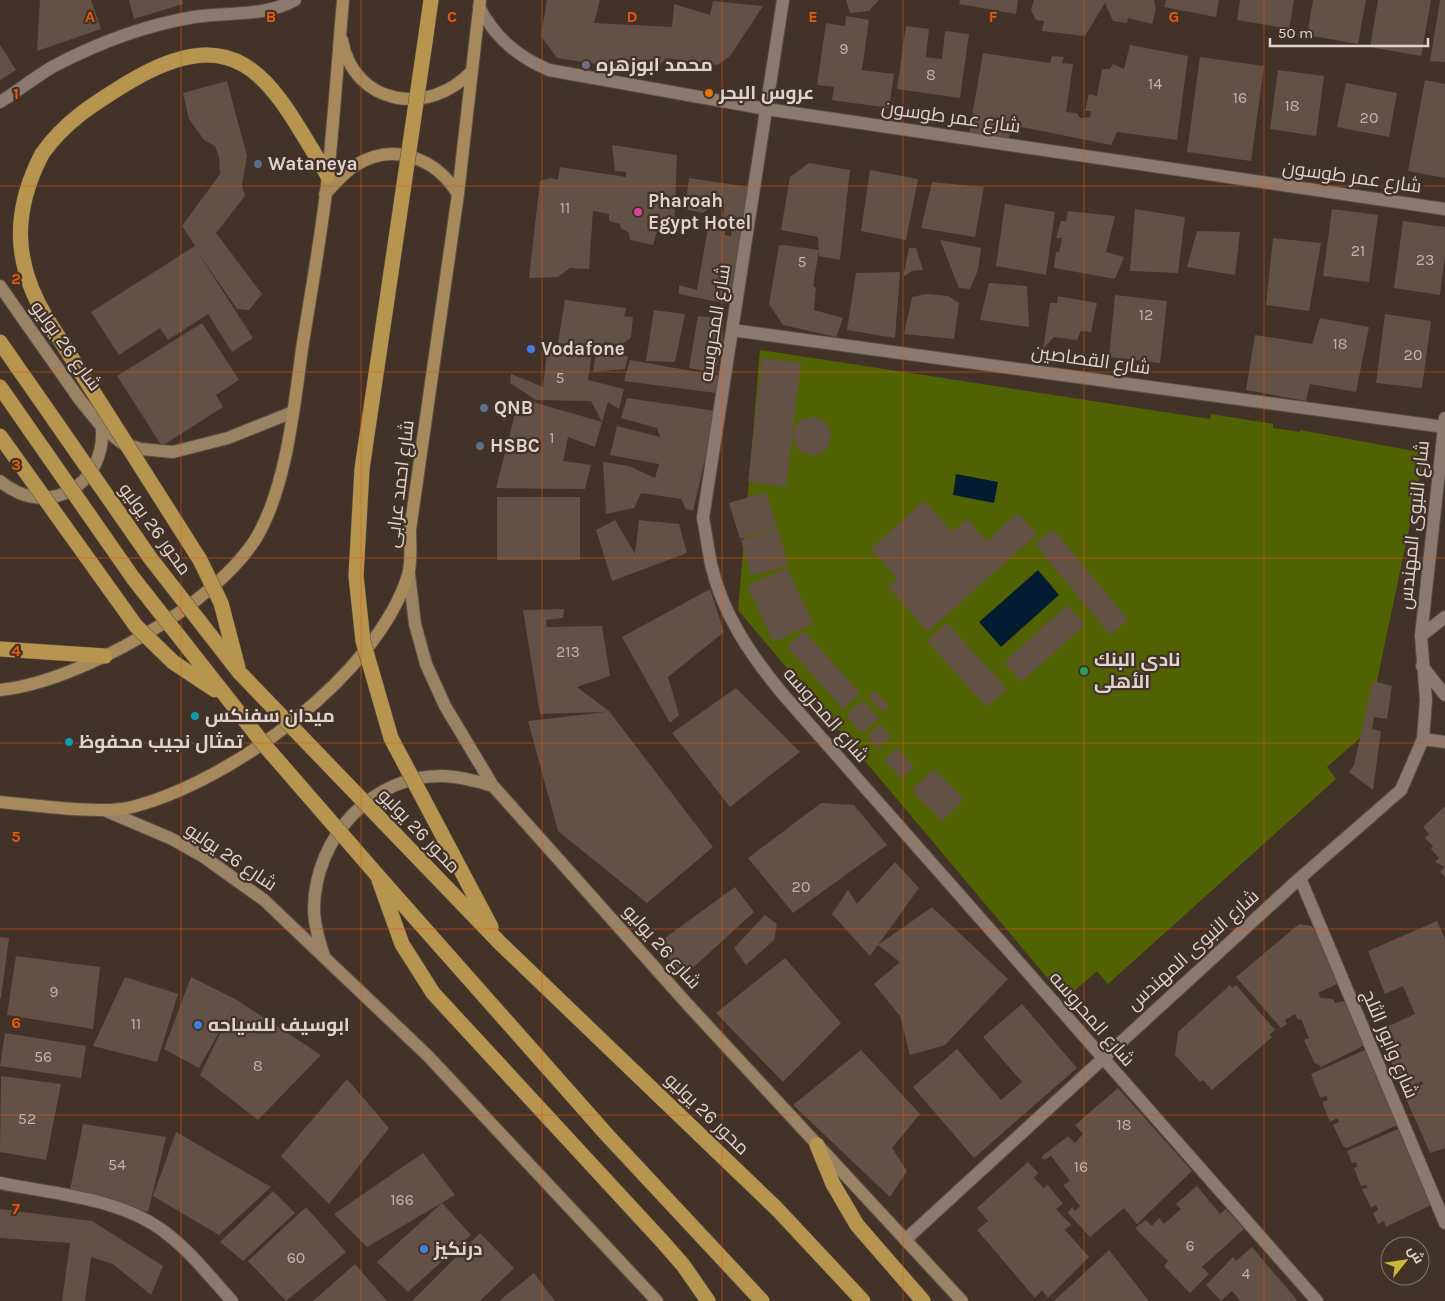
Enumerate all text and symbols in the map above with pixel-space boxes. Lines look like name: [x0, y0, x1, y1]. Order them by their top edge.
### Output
text: A: [85, 7, 95, 26]
text: B: [266, 7, 276, 26]
text: C: [447, 7, 457, 26]
text: D: [627, 7, 638, 26]
text: E: [808, 7, 818, 26]
text: F: [989, 7, 998, 26]
text: G: [1169, 7, 1179, 26]
scale bar: [1270, 15, 1428, 47]
text: 50 m: [1278, 24, 1313, 42]
house number: 9: [839, 39, 849, 58]
place label: محمد ابوزهره: [596, 54, 713, 77]
marker: محمد ابوزهره: [580, 59, 592, 71]
house number: 8: [926, 65, 936, 84]
house number: 14: [1148, 74, 1162, 93]
place label: عروس البحر: [718, 82, 814, 104]
text: 1: [13, 84, 19, 103]
marker: عروس البحر: [703, 87, 715, 99]
house number: 16: [1233, 88, 1247, 107]
street label: شارع عمر طوسون: [880, 96, 1022, 140]
house number: 18: [1284, 96, 1300, 115]
house number: 20: [1360, 108, 1378, 127]
place label: Wataneya: [268, 153, 358, 175]
street label: شارع عمر طوسون: [1281, 156, 1423, 200]
marker: Wataneya: [252, 158, 264, 170]
place label: Pharoah Egypt Hotel: [648, 190, 751, 234]
house number: 11: [560, 198, 570, 217]
marker: Pharoah Egypt Hotel: [632, 206, 644, 218]
house number: 21: [1351, 241, 1365, 260]
house number: 23: [1416, 250, 1434, 269]
house number: 5: [797, 252, 807, 271]
street label: شارع المحروسه: [695, 263, 737, 384]
text: 2: [11, 269, 21, 288]
street label: شارع 26 يوليو: [24, 297, 106, 396]
house number: 12: [1139, 305, 1153, 324]
house number: 18: [1332, 334, 1348, 353]
place label: Vodafone: [541, 338, 625, 360]
street label: شارع القصاصين: [1030, 341, 1152, 381]
marker: Vodafone: [525, 343, 537, 355]
house number: 20: [1404, 345, 1422, 364]
house number: 5: [555, 368, 565, 387]
place label: QNB: [494, 397, 533, 419]
marker: QNB: [478, 402, 490, 414]
street label: شارع احمد عرابى: [381, 419, 421, 549]
house number: 1: [549, 428, 555, 447]
place label: HSBC: [490, 435, 540, 457]
street label: شارع النبوى المهندس: [1394, 439, 1436, 611]
marker: HSBC: [474, 440, 486, 452]
text: 3: [11, 455, 21, 474]
street label: محور 26 يوليو: [114, 479, 196, 579]
text: 4: [11, 641, 21, 660]
house number: 213: [556, 642, 580, 661]
place label: نادى البنك الأهلى: [1094, 649, 1180, 693]
street label: شارع المحروسه: [777, 663, 873, 768]
marker: نادى البنك الأهلى: [1078, 665, 1090, 677]
place label: ميدان سفنكس: [205, 705, 335, 727]
marker: ميدان سفنكس: [189, 710, 201, 722]
place label: تمثال نجيب محفوظ: [79, 731, 244, 754]
marker: تمثال نجيب محفوظ: [63, 736, 75, 748]
street label: محور 26 يوليو: [373, 784, 465, 878]
street label: شارع 26 يوليو: [180, 818, 281, 897]
text: 5: [11, 827, 21, 846]
house number: 20: [792, 877, 810, 896]
street label: شارع النبوى المهندس: [1123, 885, 1265, 1016]
street label: شارع 26 يوليو: [617, 900, 706, 995]
street label: شارع المحروسه: [1043, 967, 1139, 1072]
house number: 9: [49, 982, 59, 1001]
street label: شارع وابور الثلج: [1355, 986, 1423, 1102]
text: 6: [11, 1013, 21, 1032]
house number: 11: [131, 1014, 141, 1033]
place label: ابوسيف للسياحه: [208, 1014, 350, 1036]
marker: ابوسيف للسياحه: [192, 1019, 204, 1031]
house number: 56: [34, 1047, 52, 1066]
house number: 8: [253, 1056, 263, 1075]
street label: محور 26 يوليو: [660, 1068, 754, 1160]
house number: 52: [18, 1109, 36, 1128]
house number: 18: [1116, 1115, 1132, 1134]
house number: 54: [108, 1155, 126, 1174]
house number: 16: [1074, 1157, 1088, 1176]
house number: 166: [390, 1190, 414, 1209]
text: 7: [12, 1199, 20, 1218]
house number: 6: [1185, 1236, 1195, 1255]
north arrow: [1380, 1236, 1430, 1286]
place label: درنكيز: [433, 1238, 483, 1260]
marker: درنكيز: [418, 1243, 430, 1255]
text: ش: [1404, 1243, 1428, 1267]
house number: 60: [287, 1248, 305, 1267]
house number: 4: [1242, 1264, 1251, 1283]

